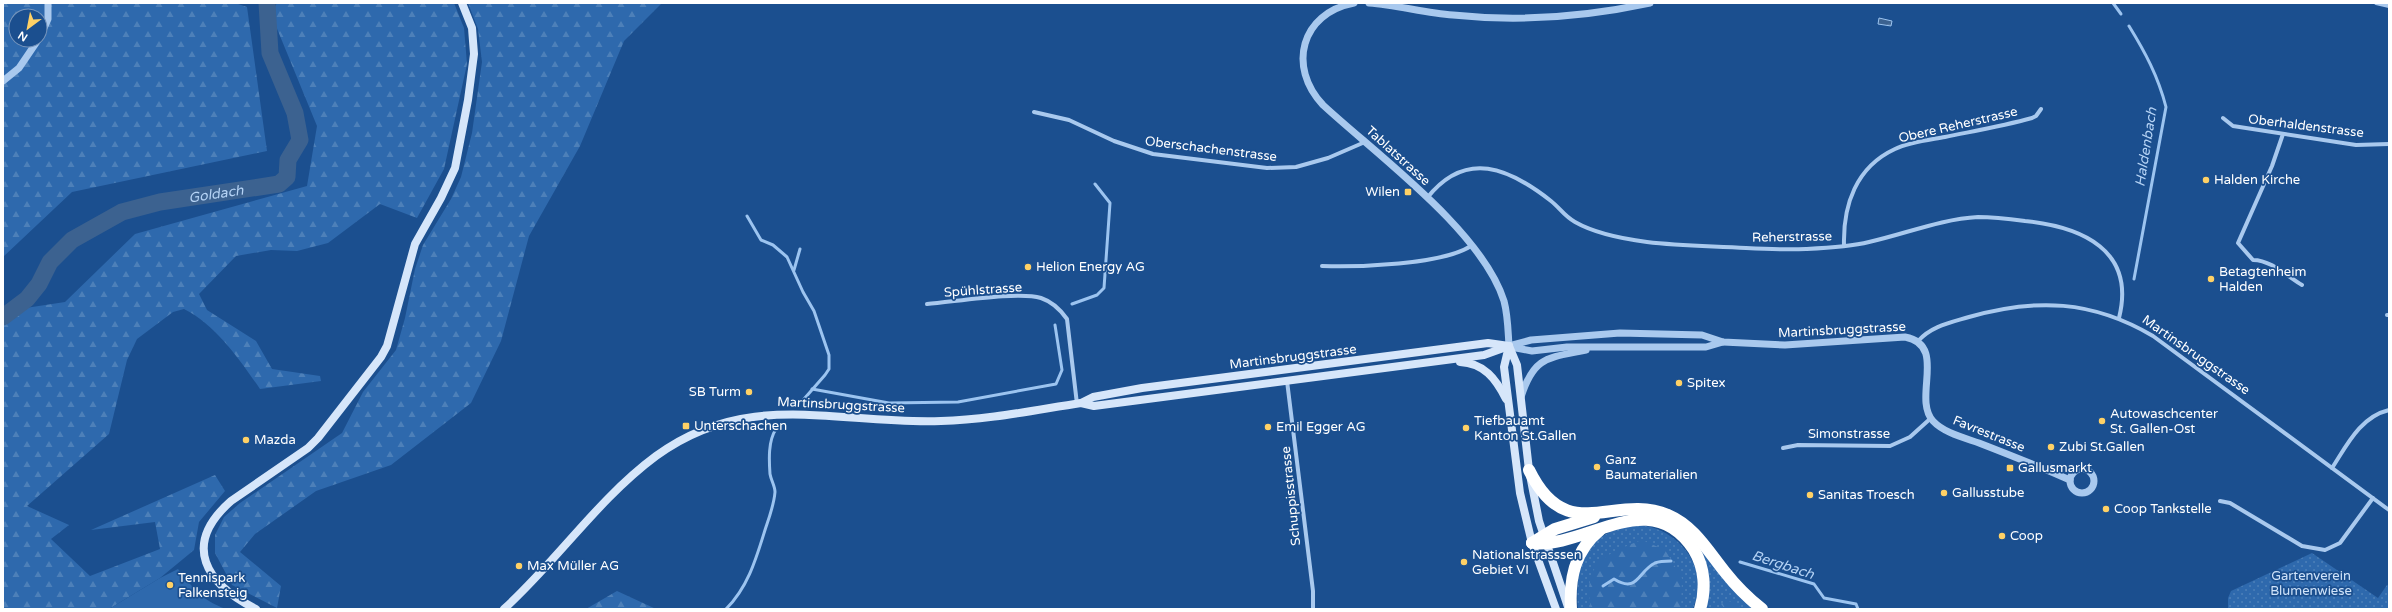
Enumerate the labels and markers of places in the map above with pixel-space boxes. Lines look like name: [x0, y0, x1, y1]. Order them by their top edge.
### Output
place label: Halden Kirche: [2214, 172, 2300, 188]
marker: Halden Kirche: [2201, 175, 2211, 185]
place label: Wilen: [1365, 184, 1400, 200]
marker: Wilen: [1403, 187, 1413, 197]
place label: Helion Energy AG: [1036, 259, 1145, 275]
marker: Helion Energy AG: [1023, 262, 1033, 272]
place label: Betagtenheim Halden: [2219, 264, 2306, 295]
marker: Betagtenheim Halden: [2206, 274, 2216, 284]
place label: Spitex: [1687, 375, 1726, 391]
marker: Spitex: [1674, 378, 1684, 388]
place label: SB Turm: [689, 384, 741, 400]
marker: SB Turm: [744, 387, 754, 397]
place label: Autowaschcenter St. Gallen-Ost: [2110, 406, 2218, 437]
place label: Tiefbauamt Kanton St.Gallen: [1474, 413, 1577, 444]
marker: Autowaschcenter St. Gallen-Ost: [2097, 416, 2107, 426]
place label: Unterschachen: [694, 418, 787, 434]
place label: Emil Egger AG: [1276, 419, 1366, 435]
marker: Unterschachen: [681, 421, 691, 431]
marker: Emil Egger AG: [1263, 422, 1273, 432]
marker: Tiefbauamt Kanton St.Gallen: [1461, 423, 1471, 433]
place label: Mazda: [254, 432, 296, 448]
marker: Mazda: [241, 435, 251, 445]
place label: Zubi St.Gallen: [2059, 439, 2145, 455]
marker: Zubi St.Gallen: [2046, 442, 2056, 452]
place label: Ganz Baumaterialien: [1605, 452, 1698, 483]
place label: Gallusmarkt: [2018, 460, 2092, 476]
marker: Ganz Baumaterialien: [1592, 462, 1602, 472]
marker: Gallusmarkt: [2005, 463, 2015, 473]
place label: Gallusstube: [1952, 485, 2024, 501]
place label: Sanitas Troesch: [1818, 487, 1915, 503]
marker: Gallusstube: [1939, 488, 1949, 498]
marker: Sanitas Troesch: [1805, 490, 1815, 500]
place label: Coop Tankstelle: [2114, 501, 2212, 517]
marker: Coop Tankstelle: [2101, 504, 2111, 514]
place label: Coop: [2010, 528, 2043, 544]
marker: Coop: [1997, 531, 2007, 541]
place label: Nationalstrasssen Gebiet VI: [1472, 547, 1582, 578]
marker: Nationalstrasssen Gebiet VI: [1459, 557, 1469, 567]
place label: Max Müller AG: [527, 558, 619, 574]
marker: Max Müller AG: [514, 561, 524, 571]
place label: Tennispark Falkensteig: [178, 570, 248, 601]
marker: Tennispark Falkensteig: [165, 580, 175, 590]

